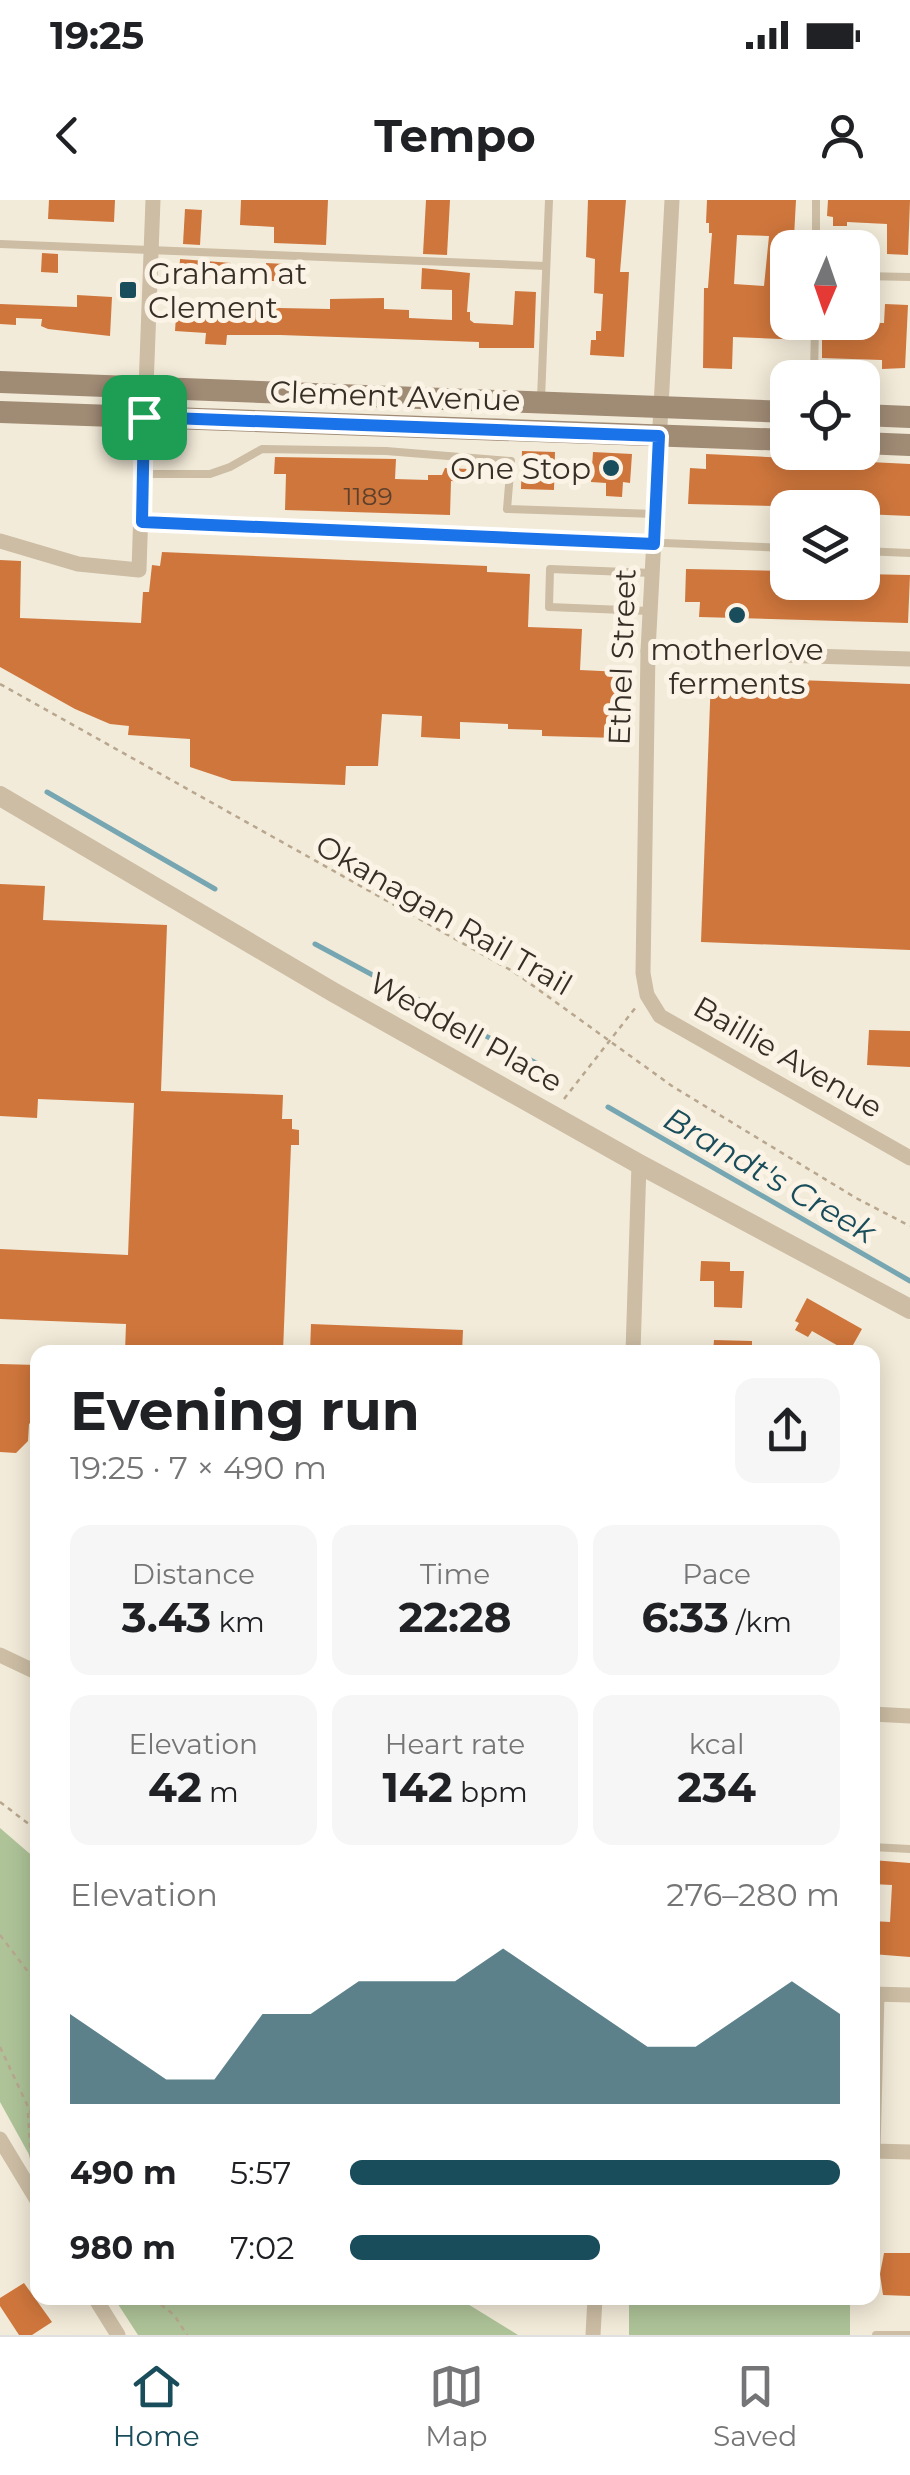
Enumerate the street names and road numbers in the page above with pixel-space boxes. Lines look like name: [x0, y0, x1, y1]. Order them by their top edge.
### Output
street label: Clement Avenue: [269, 373, 521, 419]
street label: Ethel Street: [600, 568, 644, 746]
street label: Okanagan Rail Trail: [309, 827, 579, 1003]
street label: Weddell Place: [363, 964, 569, 1100]
street label: Baillie Avenue: [687, 988, 889, 1126]

